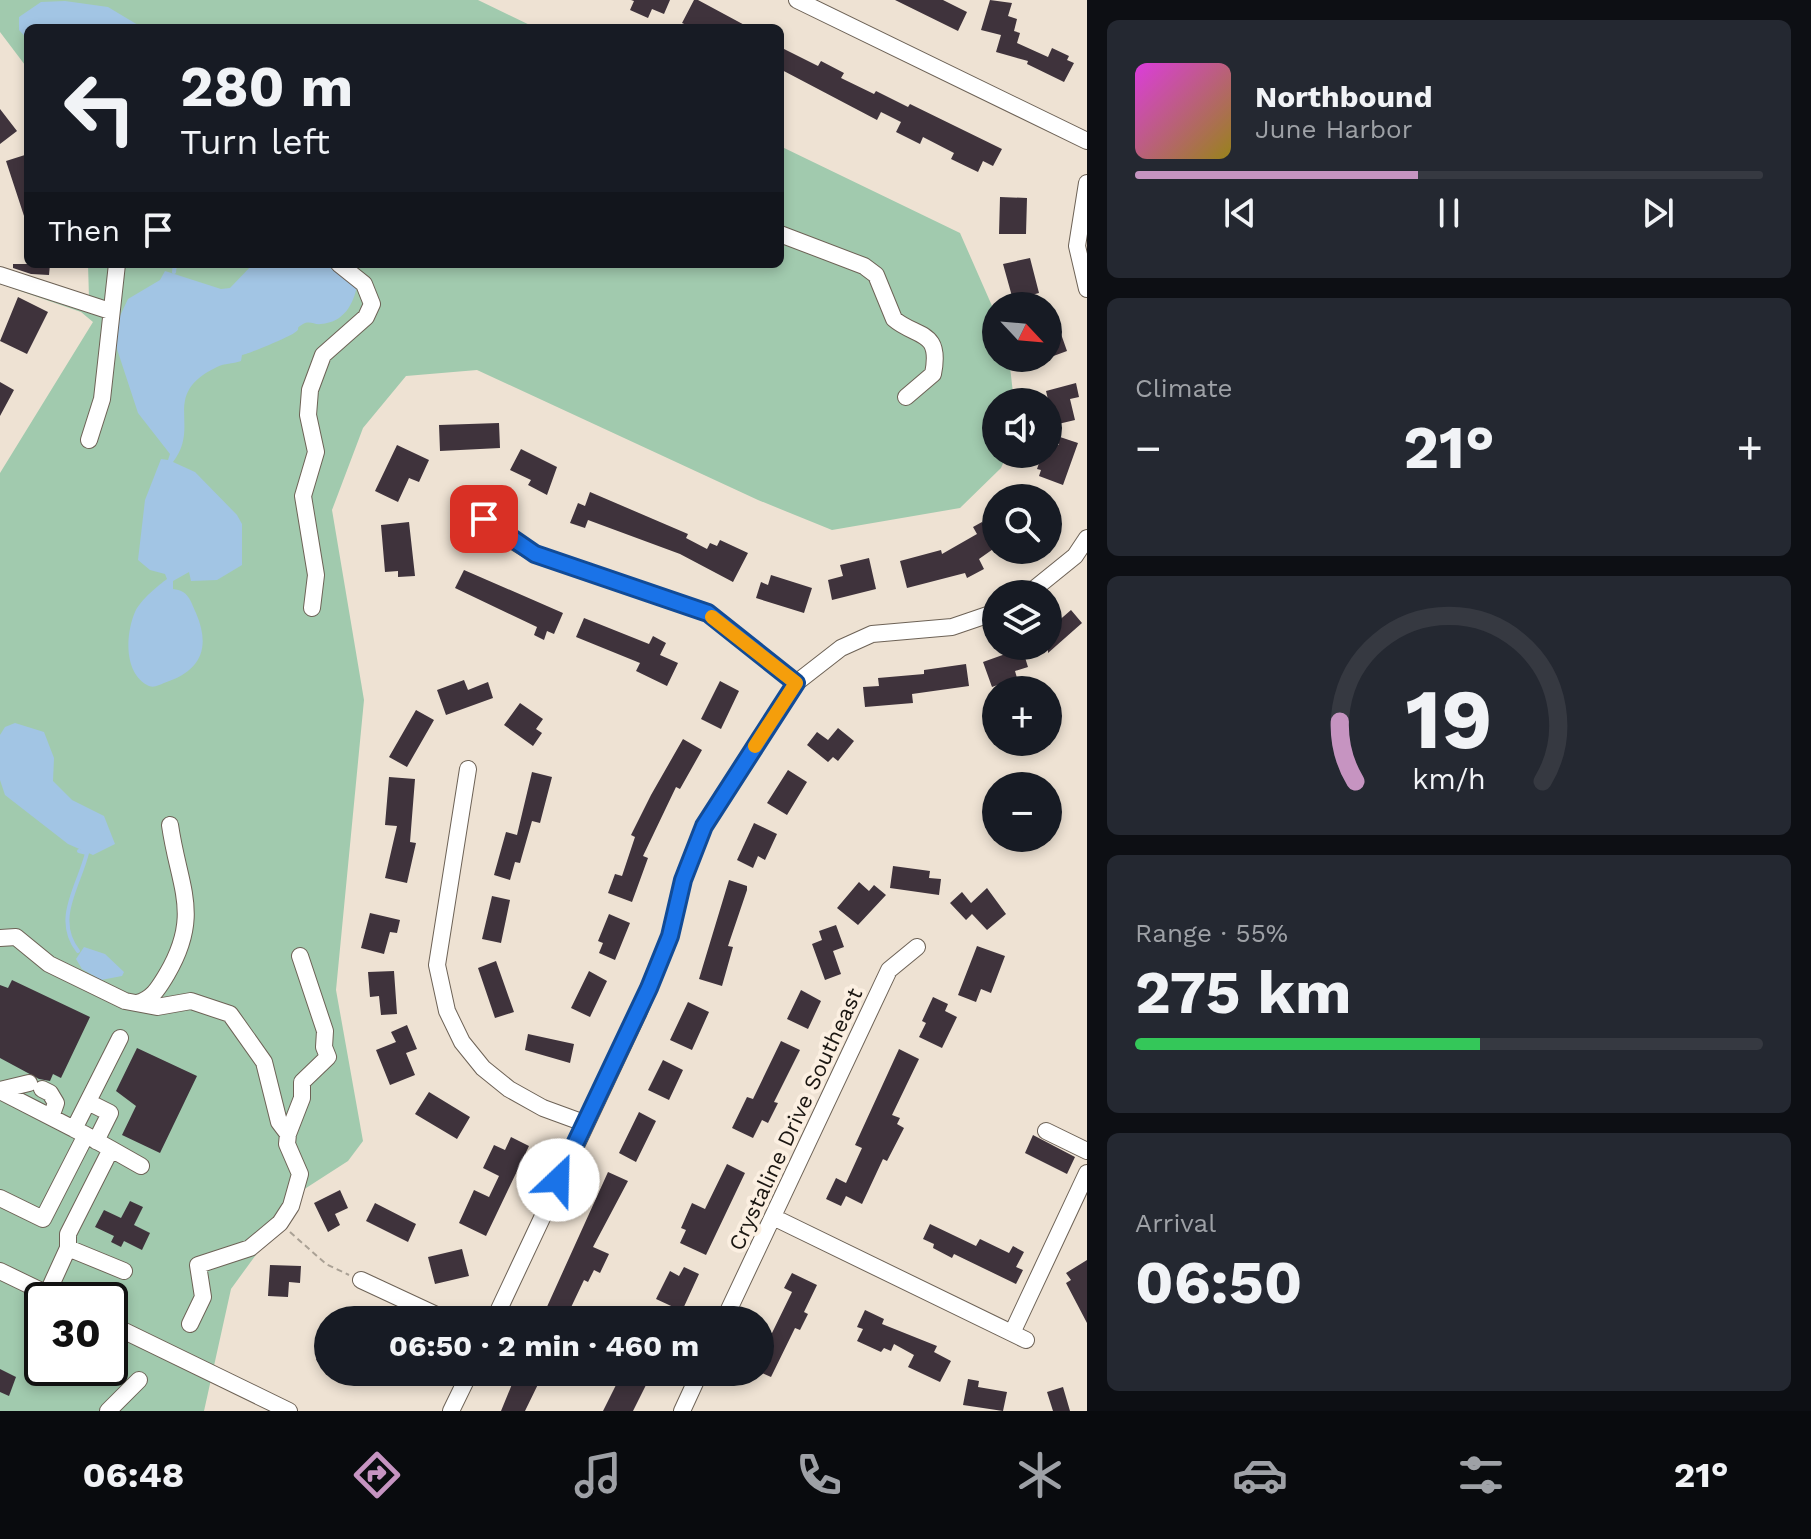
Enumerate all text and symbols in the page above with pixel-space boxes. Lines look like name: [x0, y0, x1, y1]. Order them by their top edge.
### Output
text: 280 m: [180, 54, 353, 120]
icon: left: [48, 56, 152, 160]
text: Northbound: [1255, 79, 1432, 114]
text: June Harbor: [1255, 114, 1412, 144]
text: Turn left: [180, 121, 330, 163]
icon: previous: [1218, 191, 1262, 235]
icon: pause: [1427, 191, 1471, 235]
icon: next: [1636, 191, 1680, 235]
icon: arrive: [136, 208, 180, 252]
text: Then: [48, 213, 120, 248]
north arrow: [982, 292, 1062, 372]
map controls: [982, 292, 1062, 852]
text: Climate: [1135, 373, 1233, 403]
button: sound: [982, 388, 1062, 468]
text: 21°: [1403, 412, 1495, 483]
text: −: [1135, 422, 1162, 474]
text: +: [1736, 422, 1763, 474]
button: search: [982, 484, 1062, 564]
pin: [450, 485, 518, 553]
icon: arrive: [462, 497, 506, 541]
button: layers: [982, 580, 1062, 660]
text: 19: [1405, 670, 1493, 767]
button: +: [982, 676, 1062, 756]
text: km/h: [1412, 762, 1486, 796]
button: −: [982, 772, 1062, 852]
text: Range · 55%: [1135, 918, 1288, 948]
text: 275 km: [1135, 957, 1351, 1028]
street label: Crystaline Drive Southeast: [724, 984, 867, 1254]
position arrow: [516, 1138, 600, 1222]
text: Arrival: [1135, 1208, 1216, 1238]
text: 06:50: [1135, 1247, 1302, 1318]
speed limit sign: 30: [24, 1282, 128, 1386]
text: 06:50 · 2 min · 460 m: [389, 1328, 699, 1363]
icon: directions: [349, 1447, 405, 1503]
icon: music: [570, 1447, 626, 1503]
icon: phone: [791, 1447, 847, 1503]
icon: climate: [1012, 1447, 1068, 1503]
icon: car: [1232, 1447, 1288, 1503]
icon: filters: [1453, 1447, 1509, 1503]
text: 06:48: [82, 1454, 184, 1496]
text: 21°: [1674, 1454, 1729, 1496]

